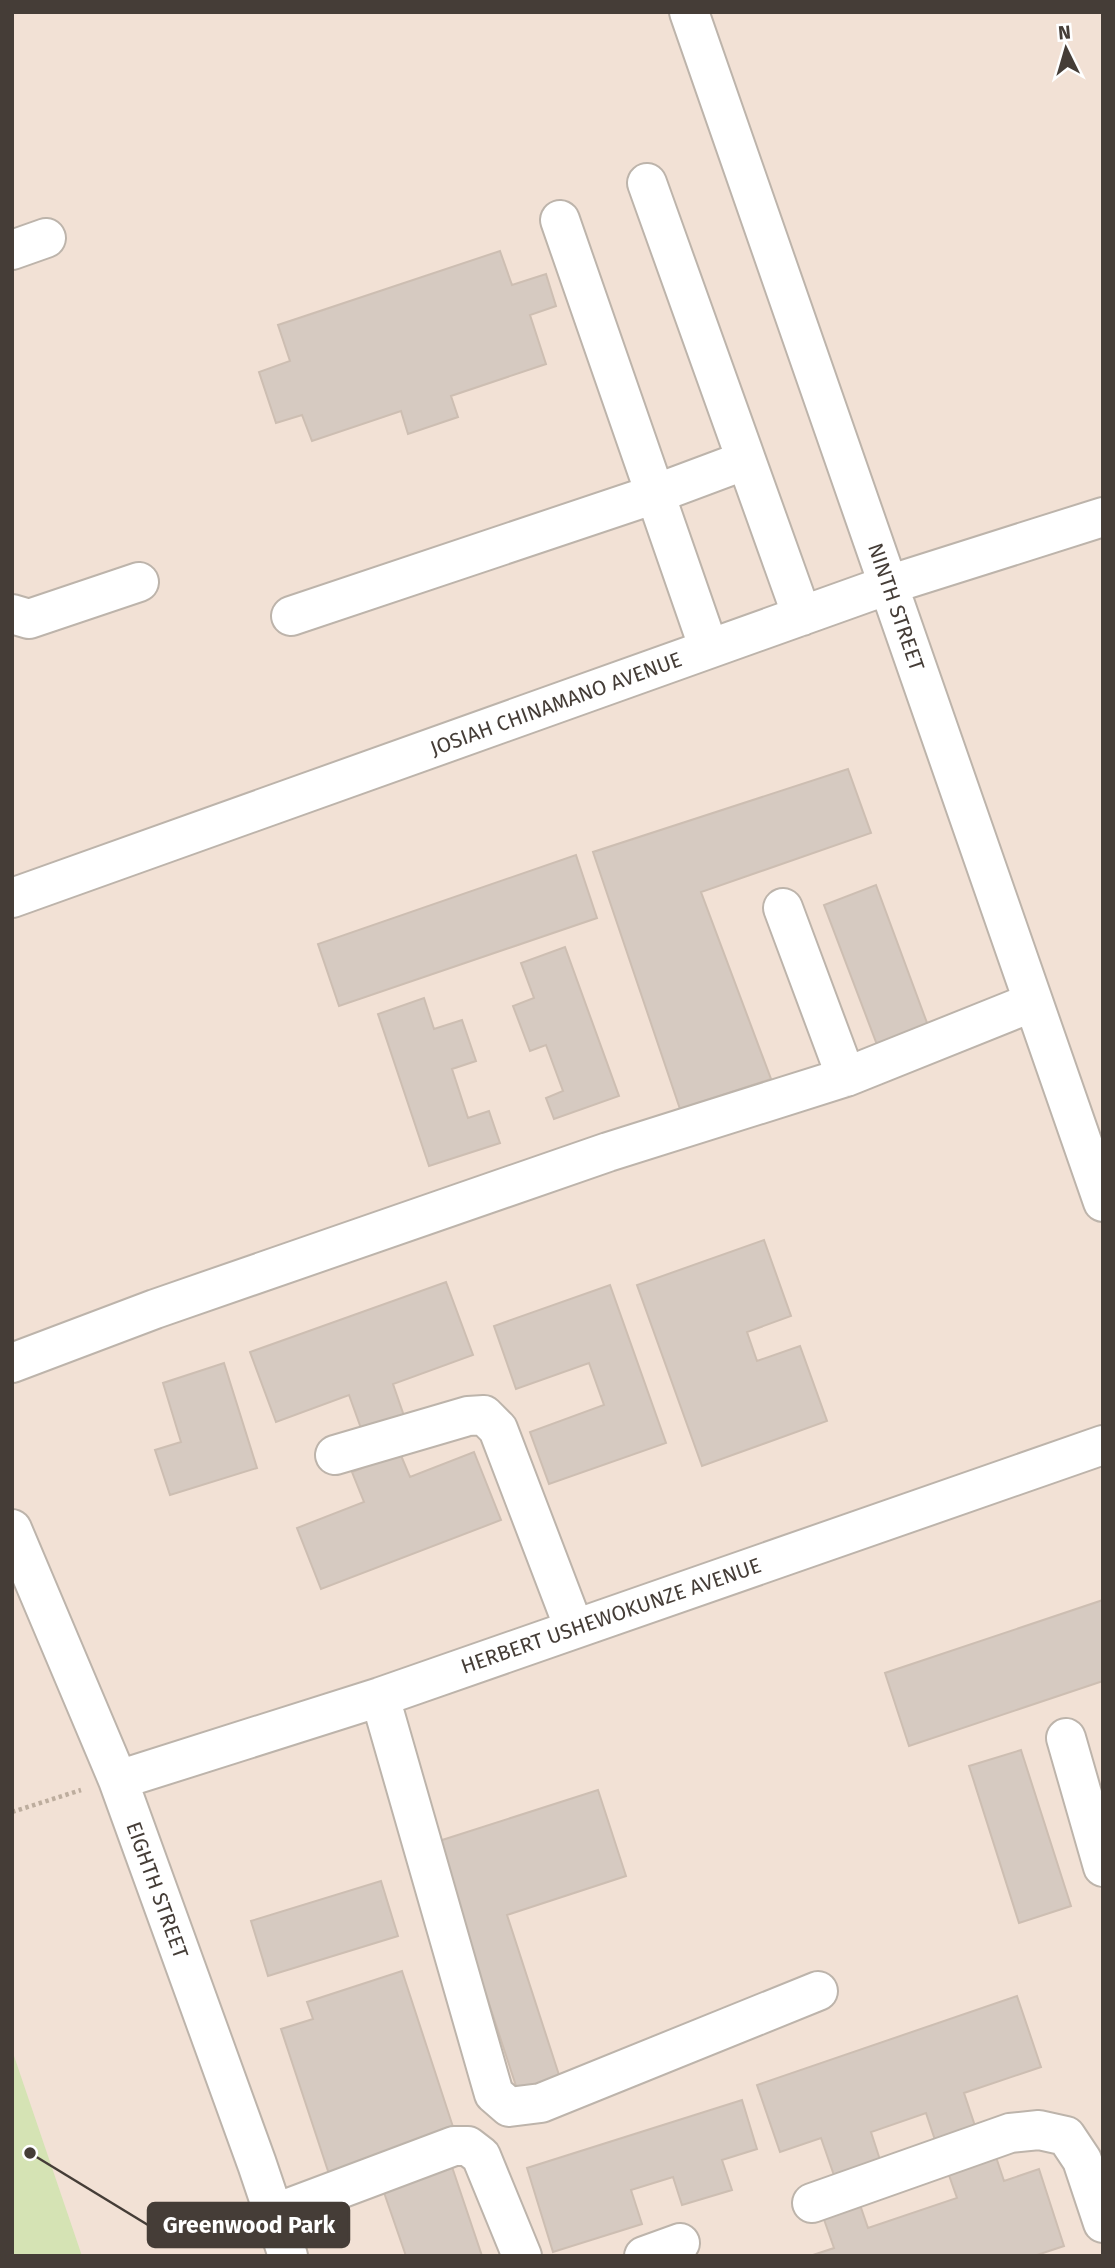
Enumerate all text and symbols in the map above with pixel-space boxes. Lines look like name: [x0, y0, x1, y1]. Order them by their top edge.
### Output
north arrow: [1031, 14, 1101, 84]
text: N: [1057, 21, 1072, 45]
street label: NINTH STREET: [862, 540, 930, 674]
street label: JOSIAH CHINAMANO AVENUE: [427, 646, 685, 762]
street label: HERBERT USHEWOKUNZE AVENUE: [457, 1552, 765, 1680]
street label: EIGHTH STREET: [120, 1818, 194, 1962]
callout: Greenwood Park: [148, 2203, 349, 2247]
text: Greenwood Park: [163, 2211, 336, 2239]

